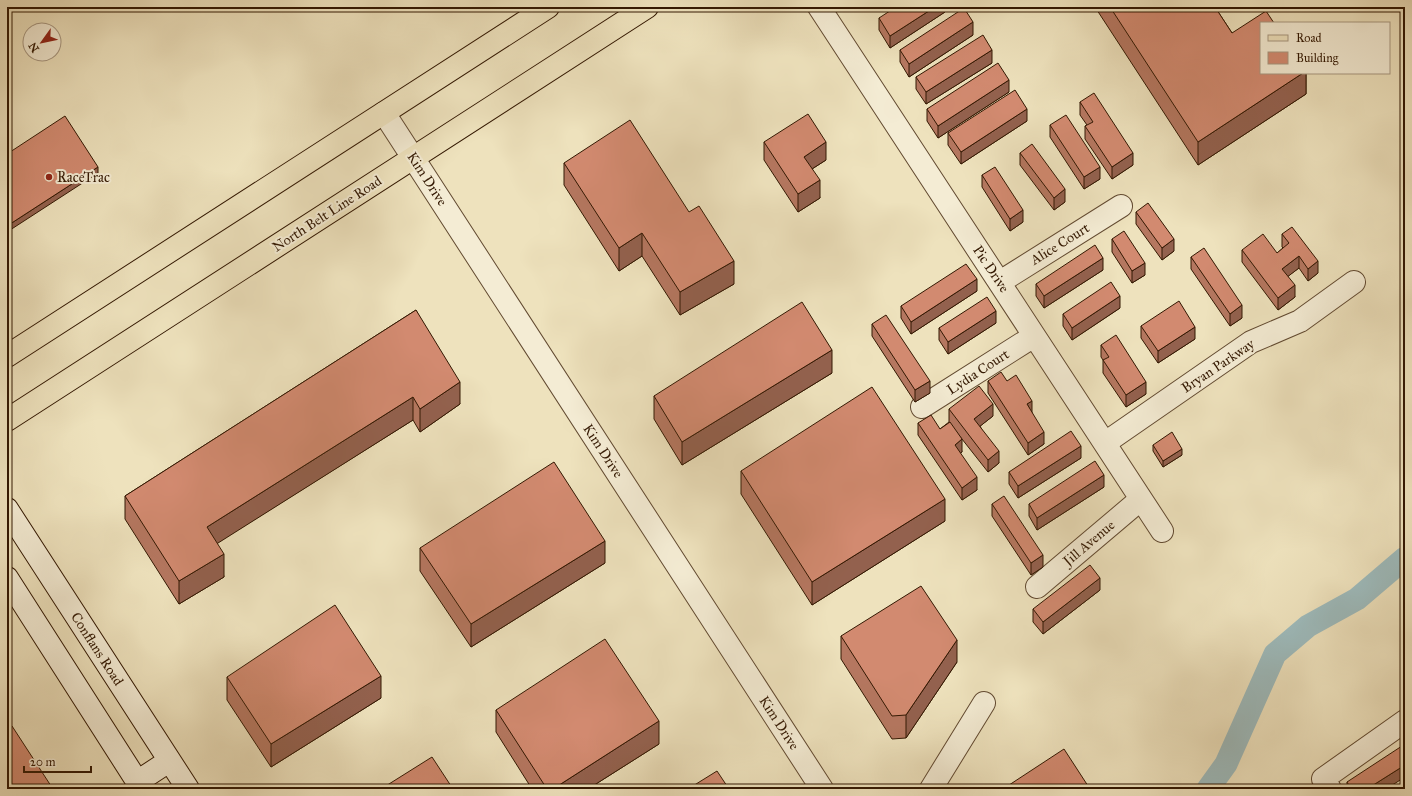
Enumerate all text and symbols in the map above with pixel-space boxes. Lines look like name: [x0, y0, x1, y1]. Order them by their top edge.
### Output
north arrow: [22, 22, 62, 62]
legend: [1260, 22, 1390, 74]
text: Road: [1296, 31, 1322, 45]
text: N: [26, 39, 42, 55]
text: Building: [1296, 51, 1339, 66]
street label: Kim Drive: [403, 149, 451, 209]
place label: RaceTrac: [57, 169, 110, 186]
marker: RaceTrac: [44, 172, 54, 182]
street label: North Belt Line Road: [269, 172, 385, 256]
street label: Alice Court: [1027, 219, 1093, 269]
street label: Pic Drive: [969, 242, 1013, 296]
street label: Bryan Parkway: [1178, 335, 1258, 397]
street label: Lydia Court: [944, 346, 1012, 398]
street label: Kim Drive: [579, 421, 627, 481]
street label: Jill Avenue: [1058, 516, 1119, 572]
street label: Conflans Road: [67, 609, 127, 689]
street label: Kim Drive: [755, 693, 803, 753]
scale bar: [24, 748, 91, 774]
text: 20 m: [30, 755, 56, 769]

